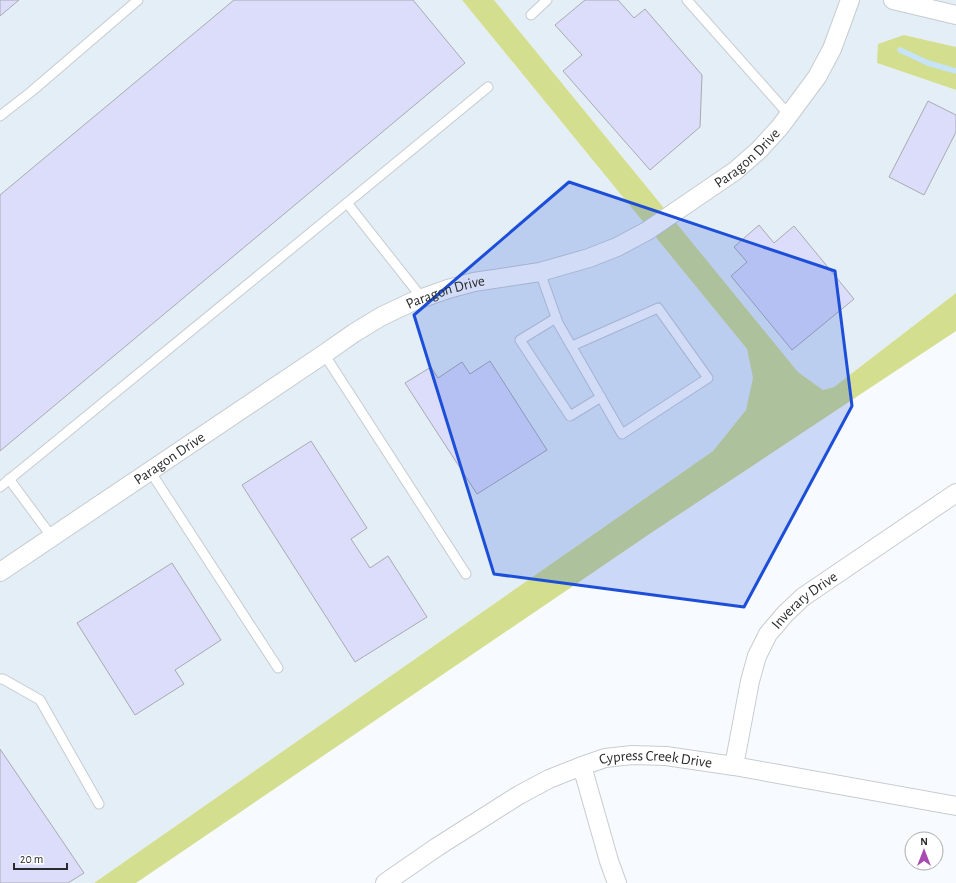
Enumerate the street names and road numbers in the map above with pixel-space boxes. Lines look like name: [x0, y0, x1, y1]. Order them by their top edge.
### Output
street label: Paragon Drive: [711, 125, 782, 190]
street label: Paragon Drive: [403, 273, 486, 311]
street label: Paragon Drive: [131, 429, 207, 487]
street label: Inverary Drive: [768, 569, 840, 632]
street label: Cypress Creek Drive: [597, 748, 713, 770]

